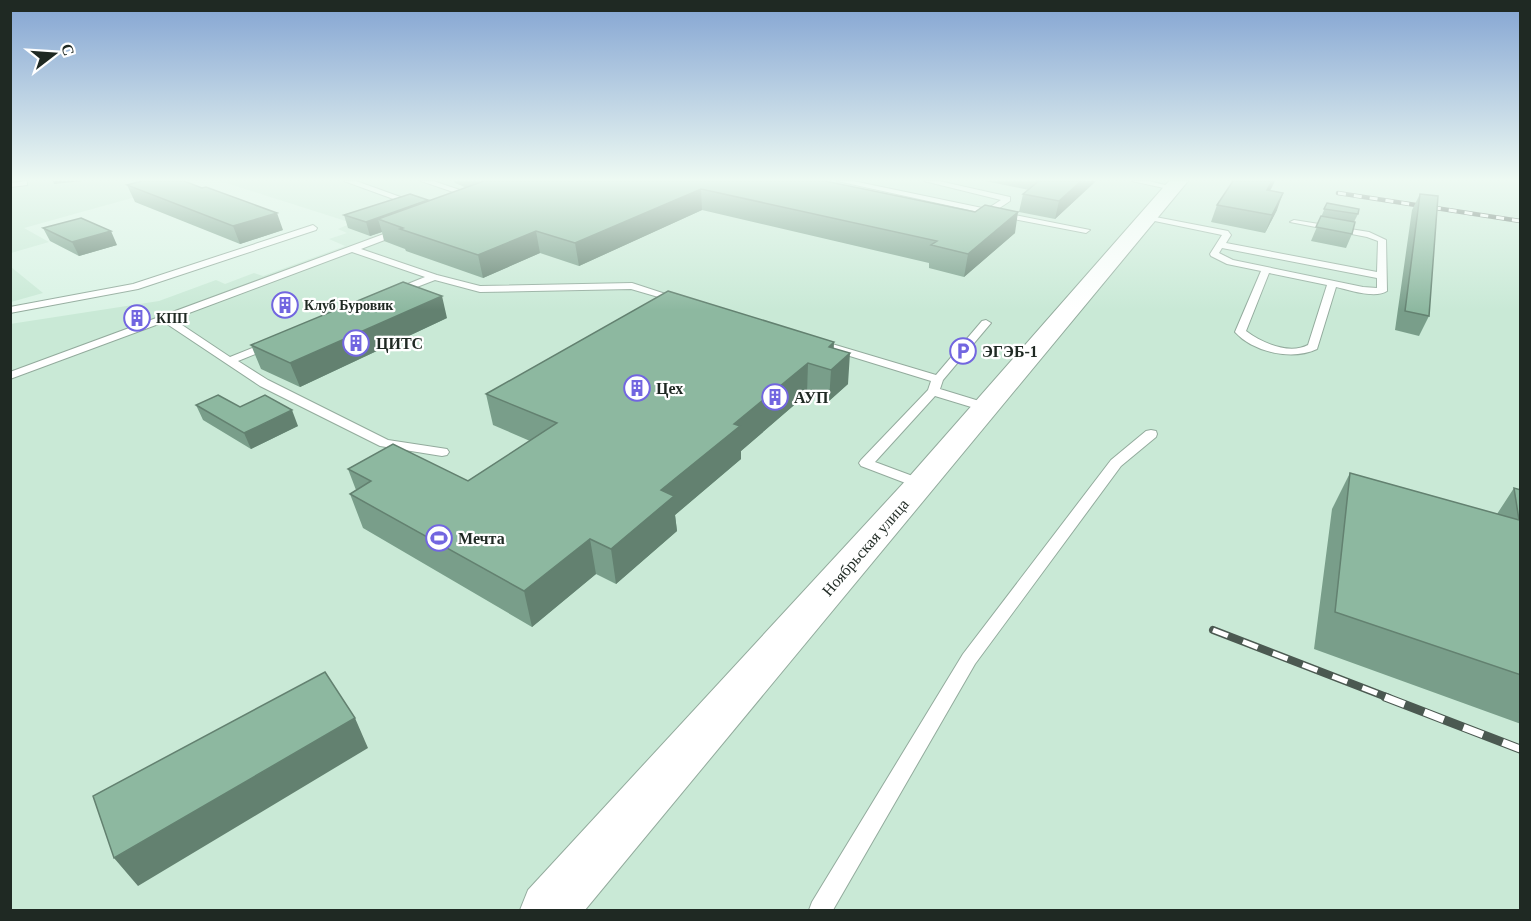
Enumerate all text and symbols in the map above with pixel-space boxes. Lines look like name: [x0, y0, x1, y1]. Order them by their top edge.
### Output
north arrow: [24, 24, 84, 84]
text: С: [58, 42, 78, 58]
building icon: Клуб Буровик: [270, 290, 300, 320]
place label: Клуб Буровик: [304, 298, 394, 313]
building icon: КПП: [122, 303, 152, 333]
place label: КПП: [156, 311, 188, 326]
building icon: ЦИТС: [341, 328, 371, 358]
place label: ЦИТС: [376, 335, 423, 353]
parking icon: ЭГЭБ-1: [948, 336, 978, 366]
place label: ЭГЭБ-1: [982, 343, 1038, 360]
building icon: Цех: [622, 373, 652, 403]
place label: Цех: [656, 380, 683, 398]
building icon: АУП: [760, 382, 790, 412]
place label: АУП: [794, 389, 829, 406]
street label: Ноябрьская улица: [819, 495, 913, 600]
sports icon: Мечта: [424, 523, 454, 553]
place label: Мечта: [458, 530, 505, 547]

